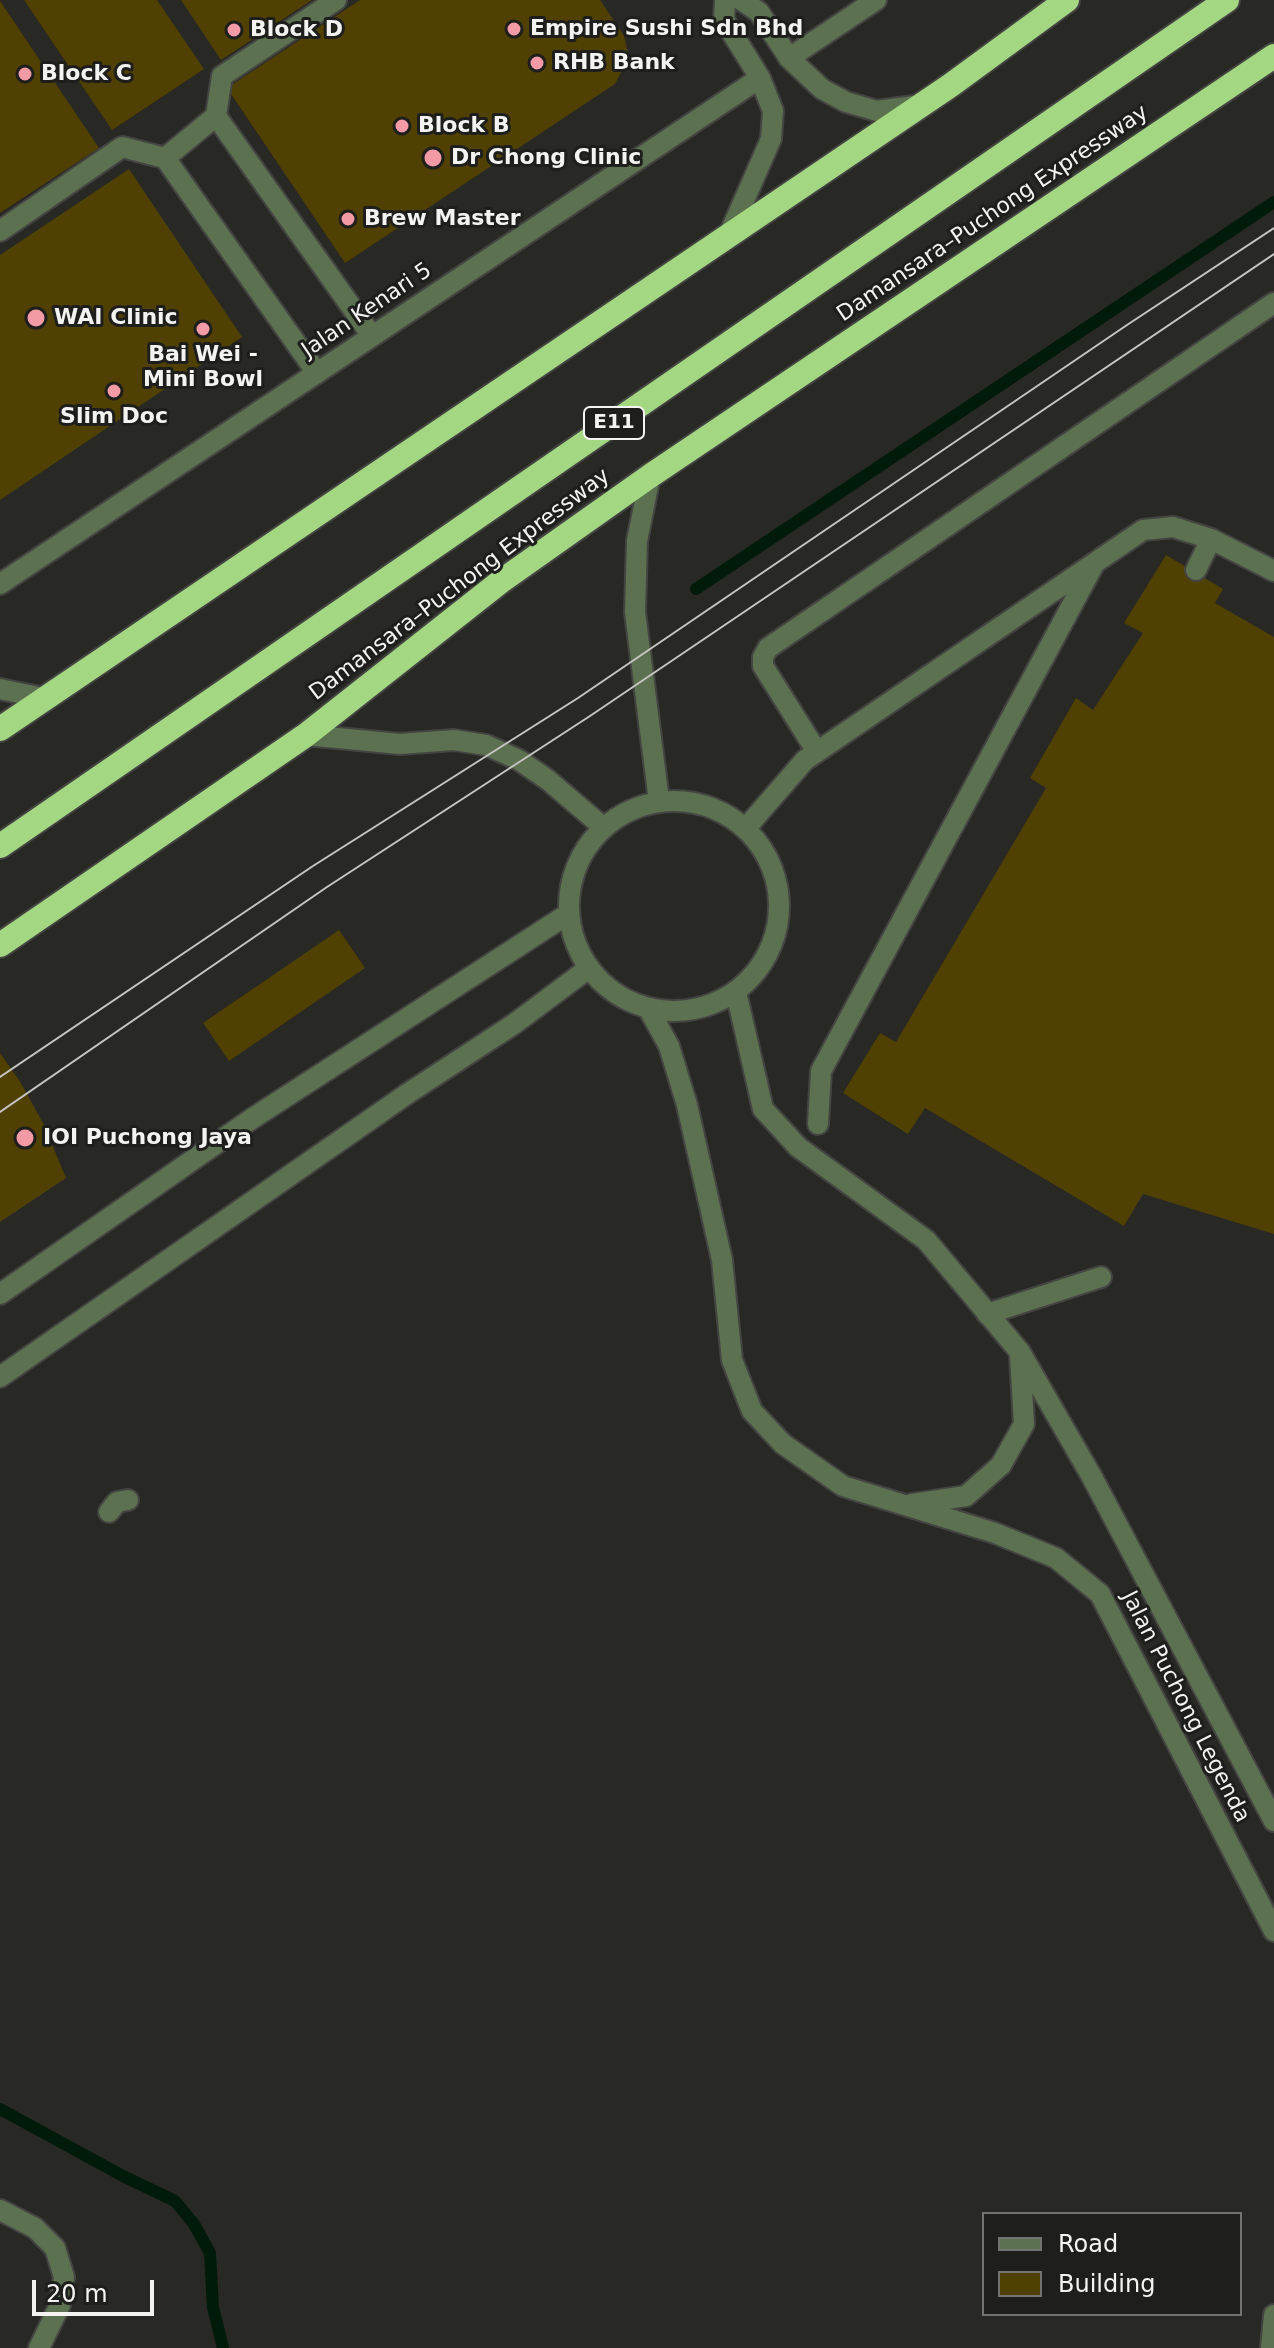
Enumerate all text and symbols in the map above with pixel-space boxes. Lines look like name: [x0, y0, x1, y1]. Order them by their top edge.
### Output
place label: Empire Sushi Sdn Bhd: [530, 16, 803, 42]
place label: Block D: [250, 17, 343, 43]
marker: Empire Sushi Sdn Bhd: [505, 20, 523, 38]
marker: Block D: [225, 21, 243, 39]
place label: RHB Bank: [553, 50, 675, 76]
marker: RHB Bank: [528, 54, 546, 72]
place label: Block C: [41, 61, 132, 87]
marker: Block C: [16, 65, 34, 83]
street label: Damansara–Puchong Expressway: [833, 100, 1153, 328]
place label: Block B: [418, 113, 510, 139]
marker: Block B: [393, 117, 411, 135]
place label: Dr Chong Clinic: [451, 145, 641, 171]
marker: Dr Chong Clinic: [422, 147, 444, 169]
place label: Brew Master: [364, 206, 521, 232]
marker: Brew Master: [339, 210, 357, 228]
street label: Jalan Kenari 5: [297, 258, 437, 364]
place label: WAI Clinic: [54, 305, 178, 331]
marker: WAI Clinic: [25, 307, 47, 329]
marker: Bai Wei - Mini Bowl: [194, 320, 212, 338]
place label: Bai Wei - Mini Bowl: [143, 342, 263, 394]
marker: Slim Doc: [105, 382, 123, 400]
place label: Slim Doc: [60, 404, 168, 430]
road number: E11: [584, 407, 644, 439]
street label: Damansara–Puchong Expressway: [305, 463, 615, 707]
place label: IOI Puchong Jaya: [43, 1125, 252, 1151]
marker: IOI Puchong Jaya: [14, 1127, 36, 1149]
street label: Jalan Puchong Legenda: [1115, 1587, 1255, 1827]
legend: [982, 2212, 1242, 2316]
text: Road: [1058, 2230, 1118, 2258]
scale bar: [36, 2264, 158, 2314]
text: Building: [1058, 2270, 1155, 2298]
text: 20 m: [46, 2280, 108, 2308]

